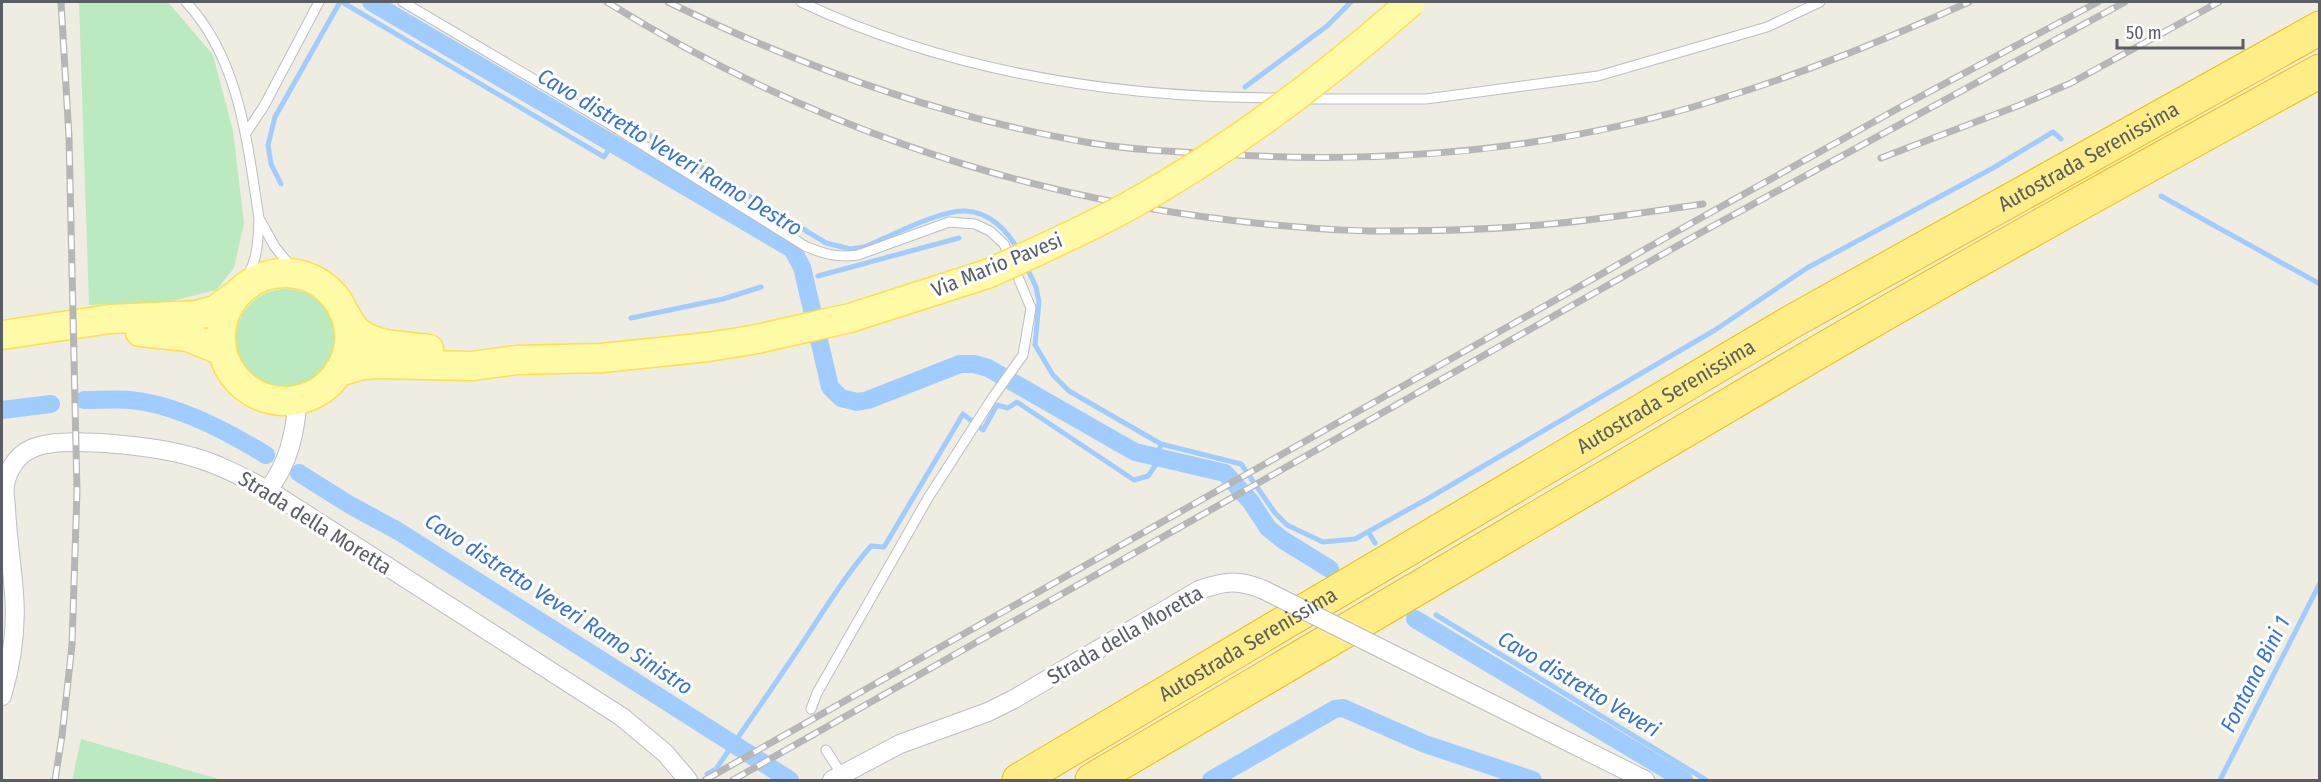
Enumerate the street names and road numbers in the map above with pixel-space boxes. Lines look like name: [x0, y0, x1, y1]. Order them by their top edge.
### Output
street label: Autostrada Serenissima: [1994, 96, 2183, 217]
street label: Via Mario Pavesi: [928, 227, 1066, 303]
street label: Autostrada Serenissima: [1572, 334, 1760, 459]
street label: Strada della Moretta: [234, 465, 396, 581]
street label: Strada della Moretta: [1042, 580, 1208, 690]
street label: Autostrada Serenissima: [1154, 581, 1342, 707]

